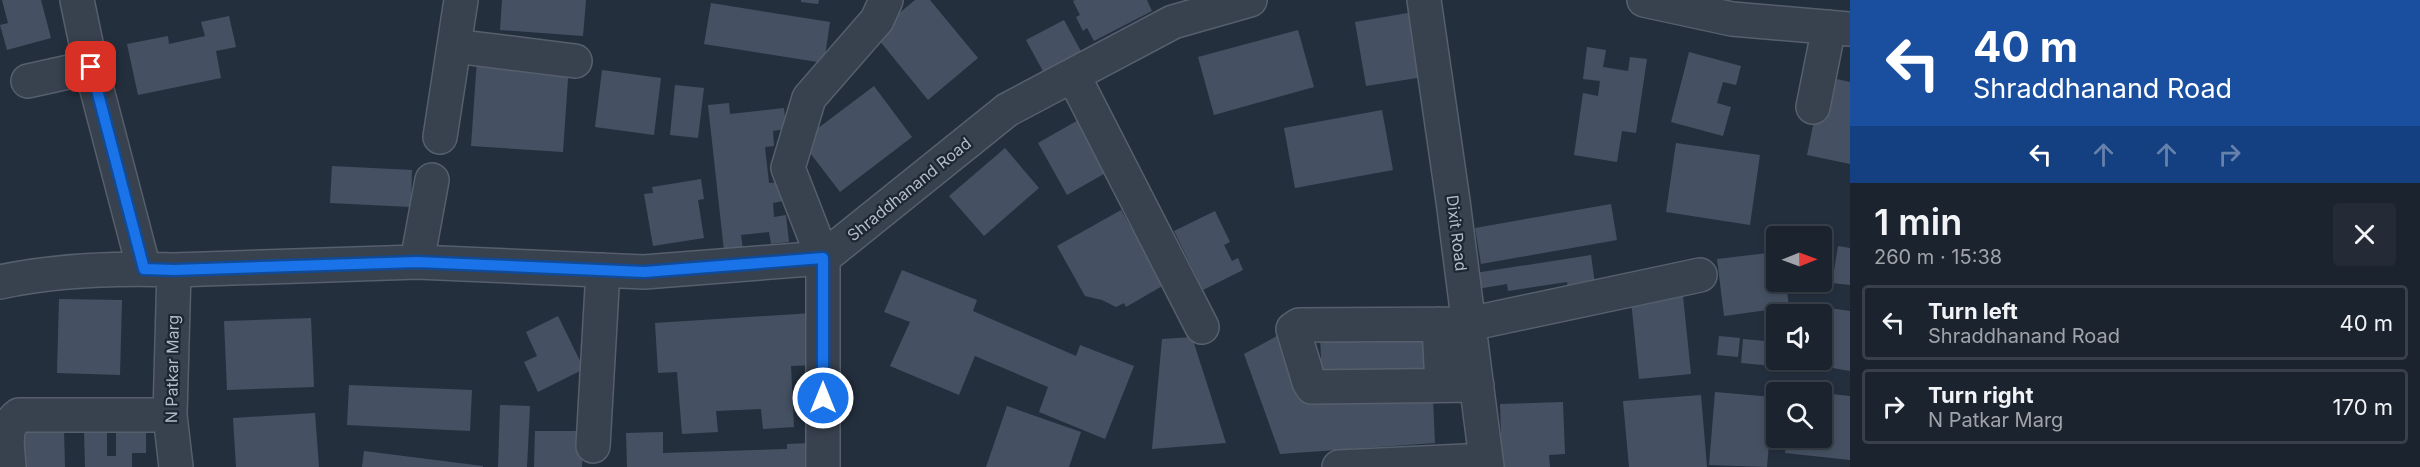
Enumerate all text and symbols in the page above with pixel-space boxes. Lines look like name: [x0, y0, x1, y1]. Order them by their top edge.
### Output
text: 40 m: [1973, 21, 2078, 72]
icon: left: [1874, 24, 1952, 102]
pin: [65, 41, 116, 92]
icon: arrive: [74, 50, 107, 83]
text: Shraddhanand Road: [1973, 72, 2232, 105]
street label: Shraddhanand Road: [843, 133, 975, 245]
icon: left: [2024, 138, 2057, 171]
icon: ahead: [2087, 138, 2120, 171]
icon: ahead: [2150, 138, 2183, 171]
icon: right: [2213, 138, 2246, 171]
street label: Dixit Road: [1442, 194, 1472, 272]
text: 1 min: [1874, 200, 1962, 244]
button: close: [2333, 203, 2396, 266]
north arrow: [1766, 226, 1832, 292]
map controls: [1766, 226, 1832, 448]
text: 260 m · 15:38: [1874, 245, 2002, 269]
text: Turn left: [1928, 298, 2018, 324]
button: sound: [1766, 304, 1832, 370]
icon: left: [1877, 306, 1910, 339]
text: 40 m: [2339, 310, 2393, 336]
street label: N Patkar Marg: [161, 315, 183, 423]
text: Shraddhanand Road: [1928, 324, 2120, 348]
position arrow: [791, 366, 855, 430]
button: search: [1766, 382, 1832, 448]
text: Turn right: [1928, 382, 2034, 408]
icon: right: [1877, 390, 1910, 423]
text: 170 m: [2333, 394, 2393, 420]
text: N Patkar Marg: [1928, 408, 2063, 432]

